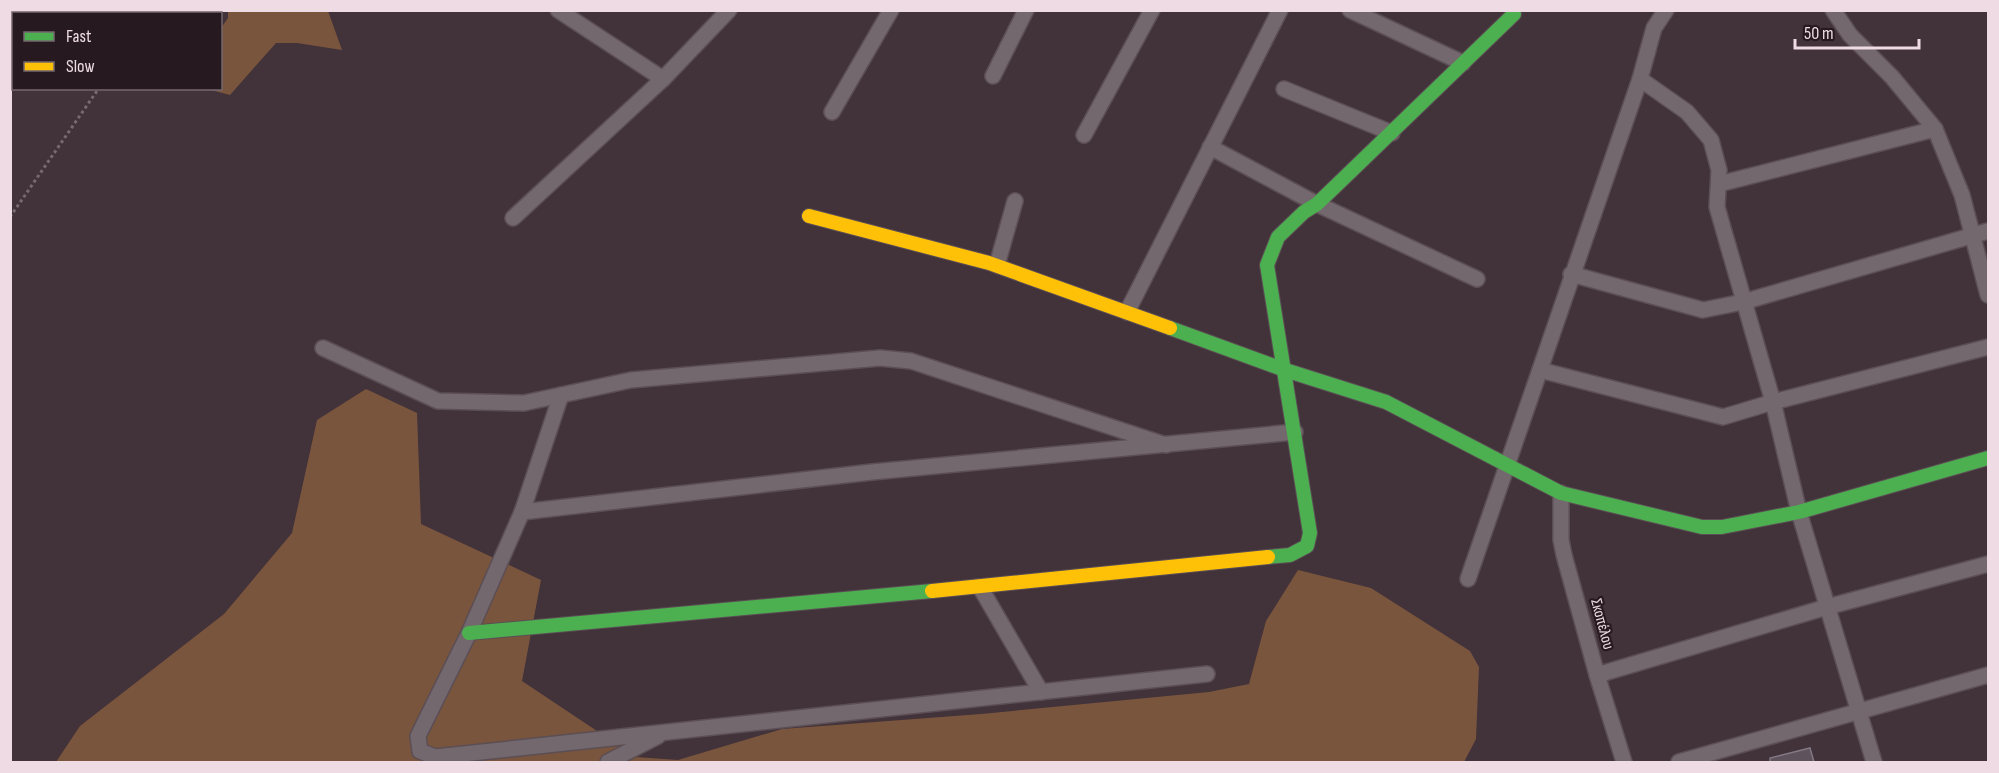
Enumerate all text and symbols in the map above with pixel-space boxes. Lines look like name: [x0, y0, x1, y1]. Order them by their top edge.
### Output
legend: [12, 12, 222, 90]
scale bar: [1795, 12, 1920, 50]
text: 50 m: [1804, 23, 1834, 44]
text: Fast: [66, 26, 92, 47]
text: Slow: [66, 56, 95, 77]
street label: Σκοπέλου: [1586, 597, 1618, 651]

